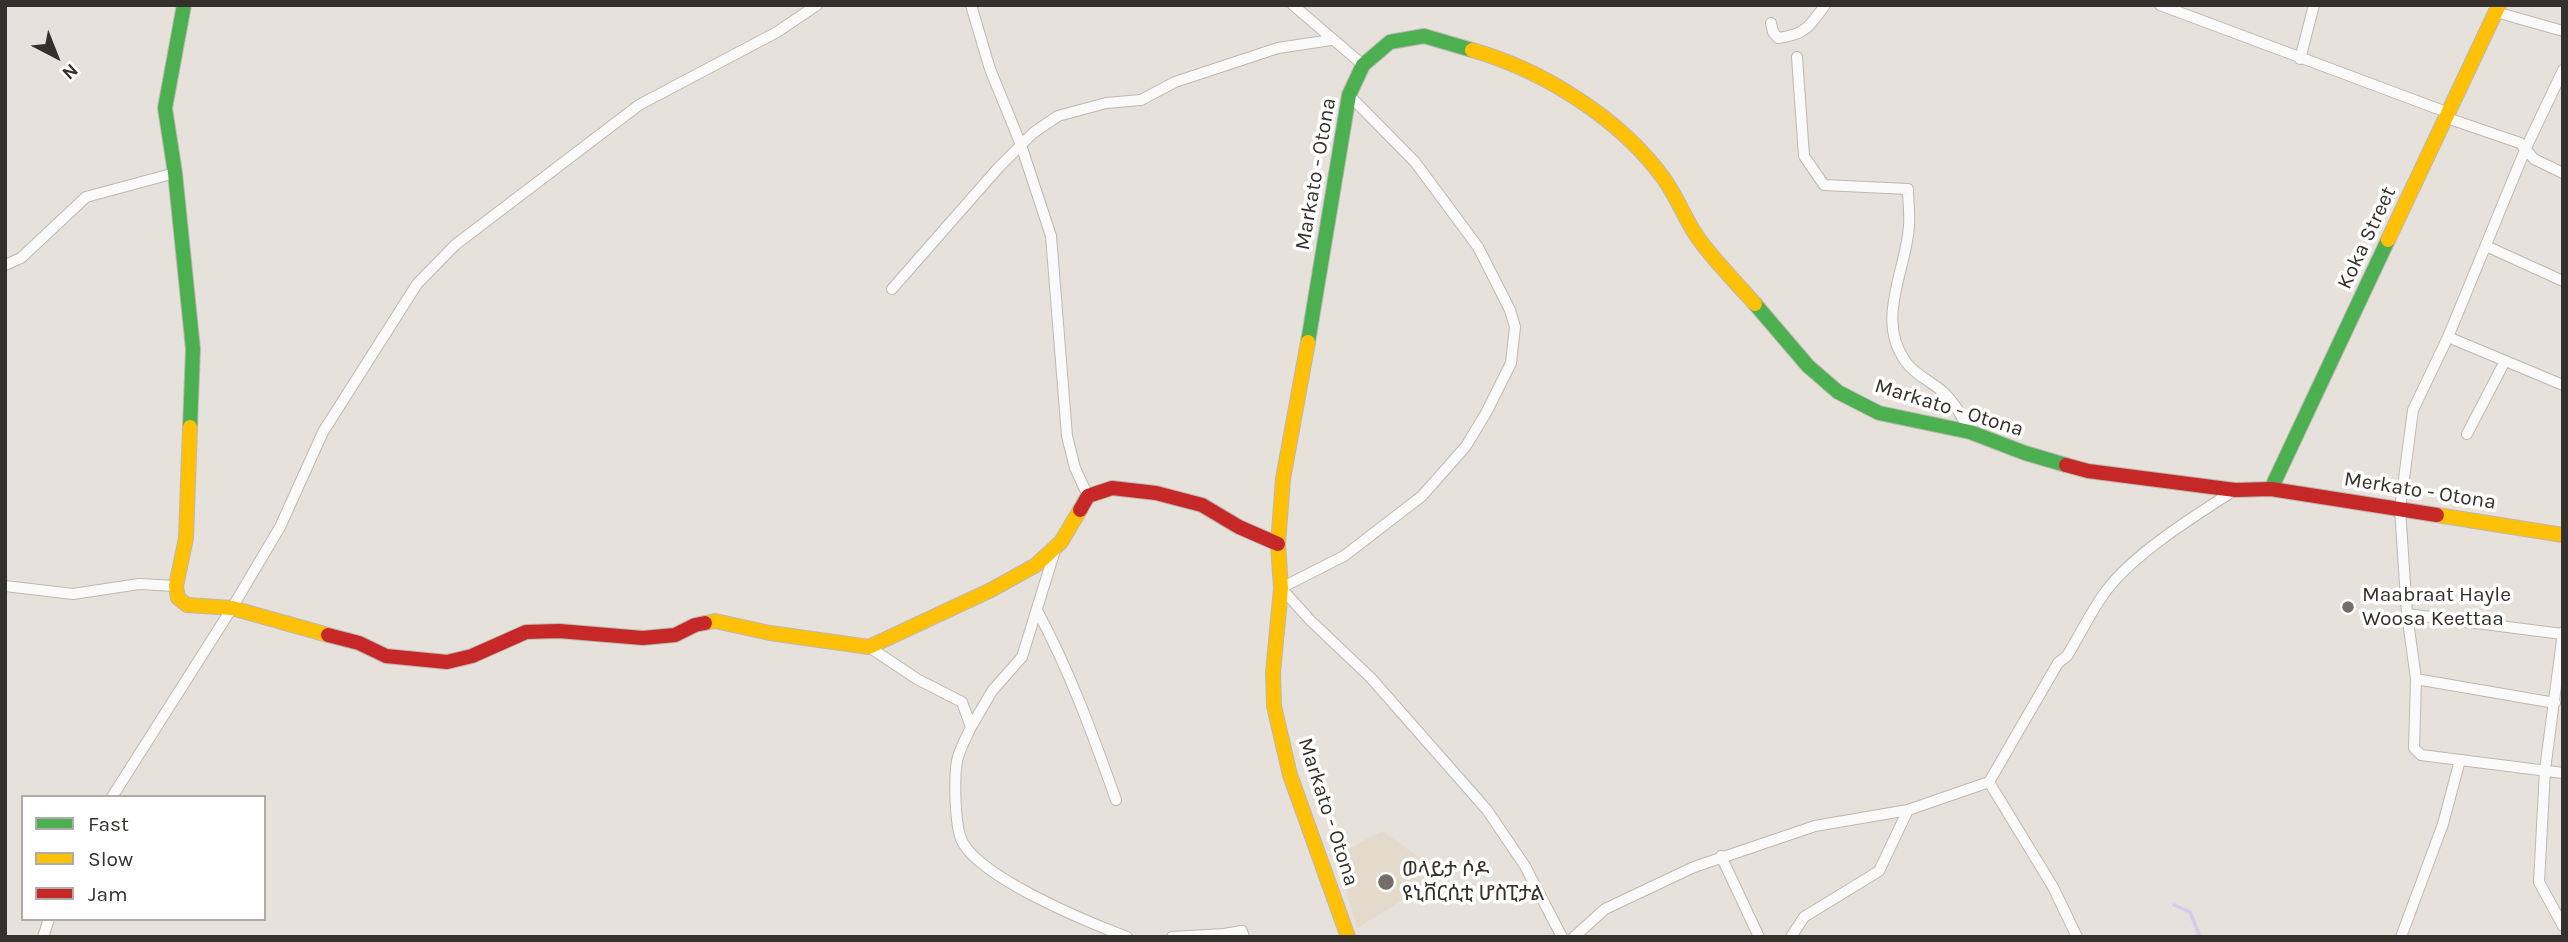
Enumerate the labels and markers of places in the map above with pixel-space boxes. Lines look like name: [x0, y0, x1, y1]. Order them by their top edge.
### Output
place label: Maabraat Hayle Woosa Keettaa: [2362, 582, 2511, 632]
marker: Maabraat Hayle Woosa Keettaa: [2340, 599, 2356, 615]
place label: ወላይታ ሶዶ ዩኒቨርሲቲ ሆስፒታል: [1402, 857, 1544, 907]
marker: ወላይታ ሶዶ ዩኒቨርሲቲ ሆስፒታል: [1376, 872, 1396, 892]

